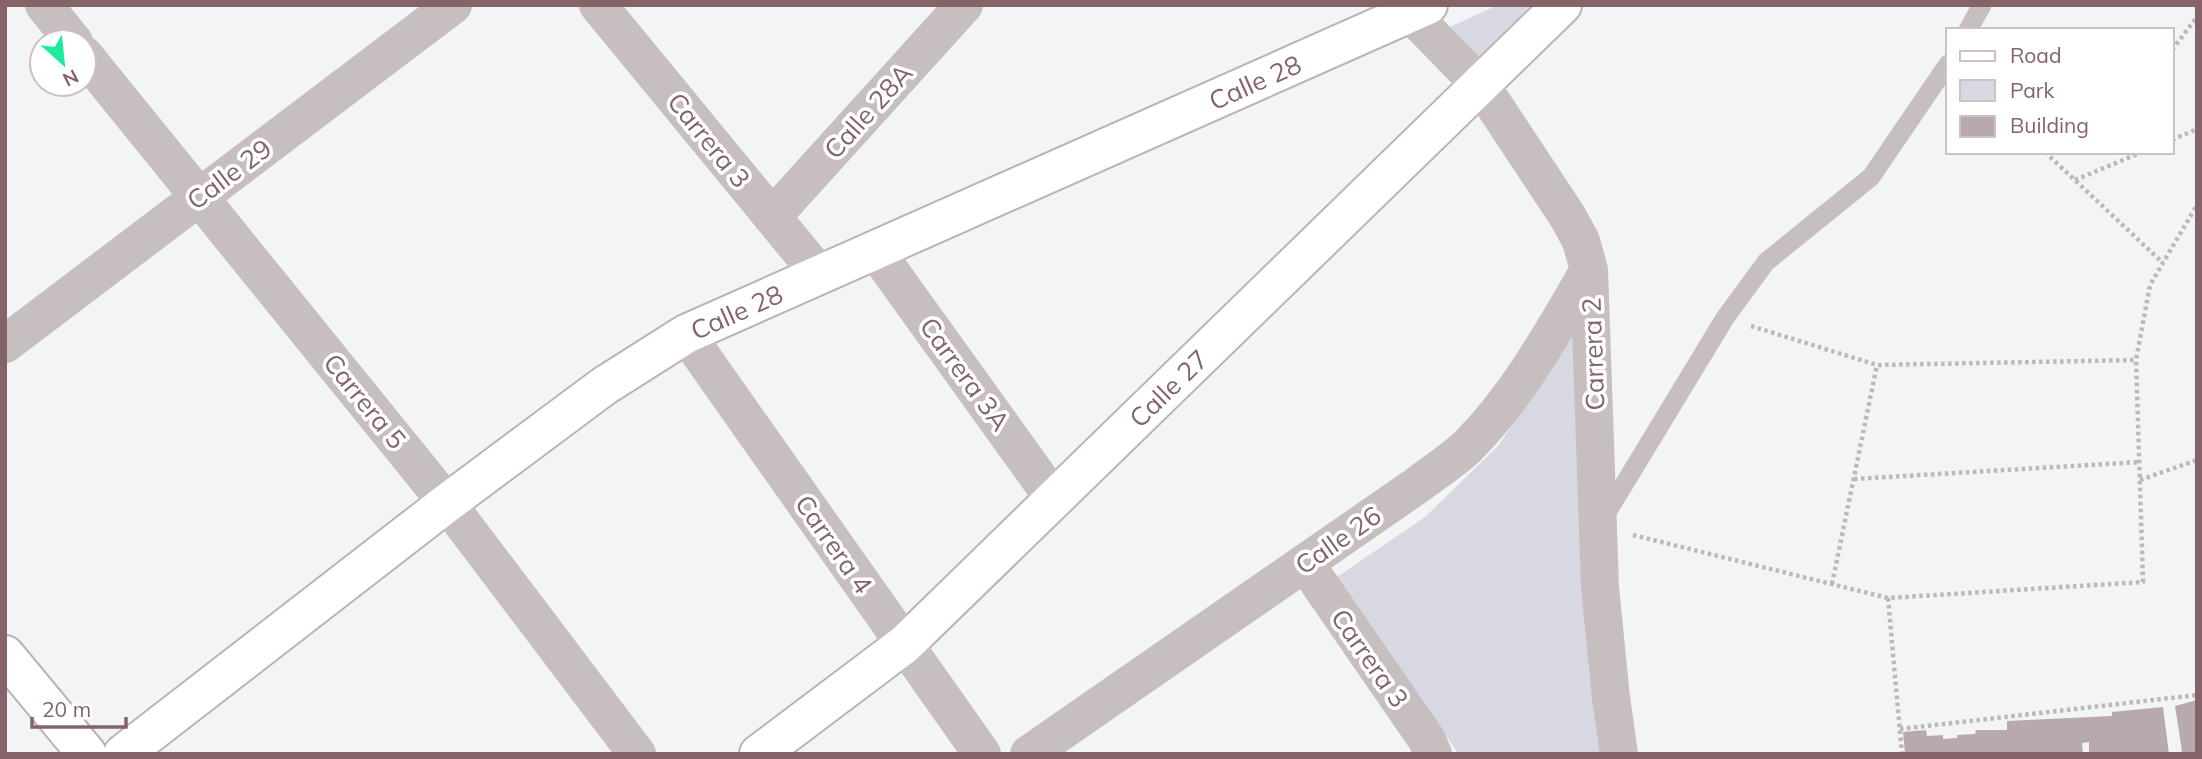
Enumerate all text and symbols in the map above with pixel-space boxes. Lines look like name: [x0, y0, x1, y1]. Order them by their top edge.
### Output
north arrow: [28, 28, 98, 98]
legend: [1946, 28, 2174, 154]
text: Road: [2010, 42, 2061, 68]
street label: Calle 28: [1204, 47, 1306, 117]
street label: Calle 28A: [817, 57, 919, 165]
text: N: [59, 64, 83, 92]
text: Park: [2010, 77, 2054, 103]
street label: Carrera 3: [661, 86, 757, 194]
text: Building: [2010, 112, 2089, 138]
street label: Calle 29: [180, 131, 278, 217]
street label: Calle 28: [685, 277, 788, 346]
street label: Carrera 2: [1575, 297, 1611, 411]
street label: Carrera 3A: [913, 311, 1017, 437]
street label: Calle 27: [1122, 342, 1215, 434]
street label: Carrera 5: [317, 347, 413, 455]
street label: Carrera 4: [788, 488, 880, 600]
street label: Calle 26: [1289, 499, 1387, 581]
street label: Carrera 3: [1324, 602, 1416, 714]
scale bar: [32, 686, 126, 730]
text: 20 m: [42, 696, 91, 722]

